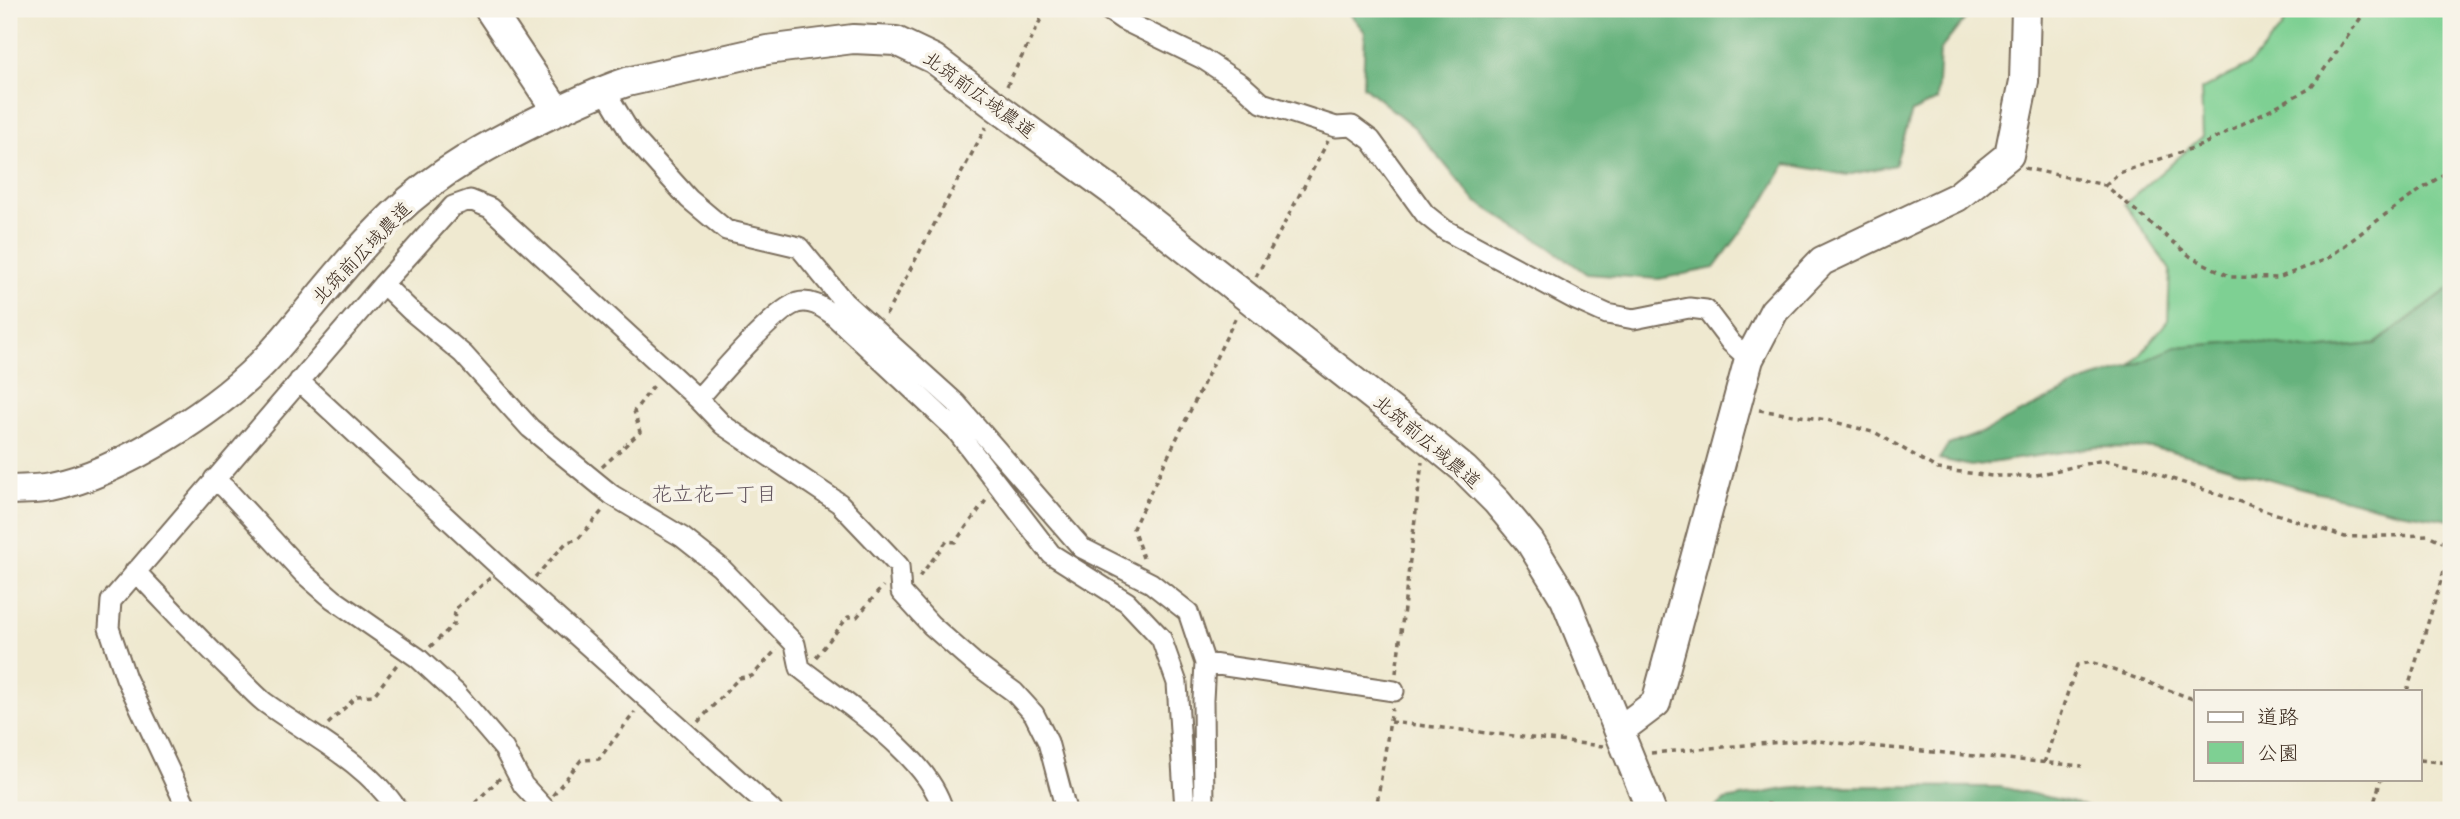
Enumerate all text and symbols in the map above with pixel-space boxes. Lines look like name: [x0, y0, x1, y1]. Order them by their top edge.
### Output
street label: 北筑前広域農道: [918, 46, 1040, 144]
street label: 北筑前広域農道: [307, 197, 417, 309]
street label: 北筑前広域農道: [1368, 390, 1486, 494]
district label: 花立花一丁目: [651, 481, 777, 508]
legend: [2194, 690, 2422, 780]
text: 道路: [2257, 704, 2299, 731]
text: 公園: [2257, 740, 2299, 767]

